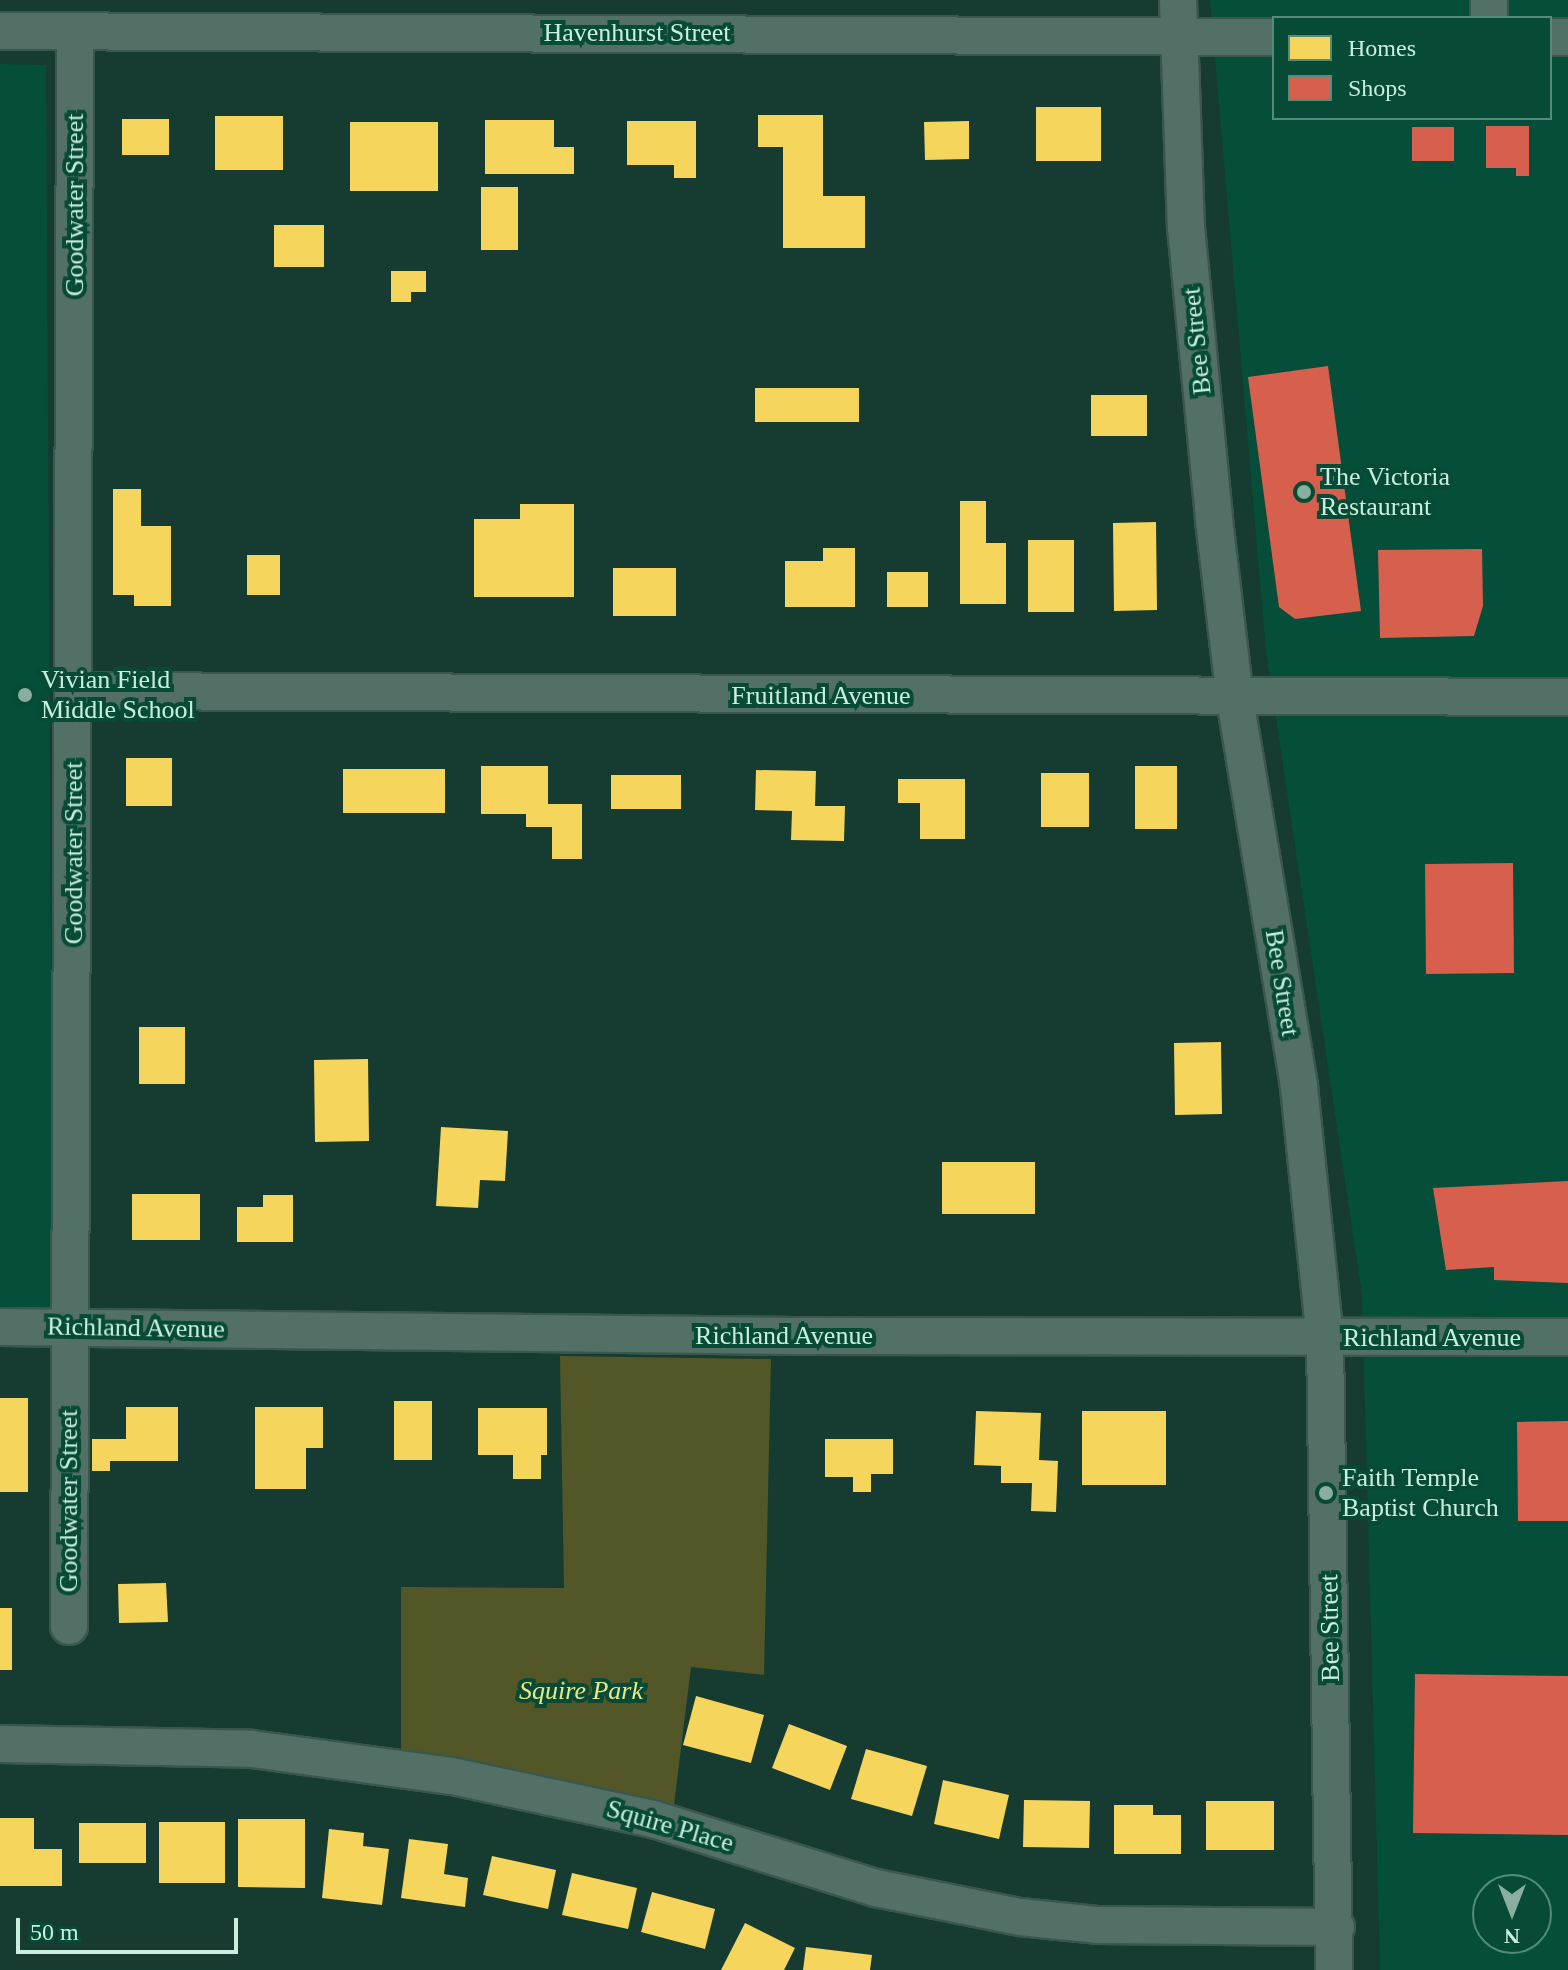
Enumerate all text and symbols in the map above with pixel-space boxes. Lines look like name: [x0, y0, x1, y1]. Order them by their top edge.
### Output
legend: [1272, 16, 1552, 120]
street label: Havenhurst Street: [543, 17, 731, 49]
text: Homes: [1348, 35, 1416, 61]
text: Shops: [1348, 75, 1407, 101]
street label: Goodwater Street: [59, 114, 91, 296]
street label: Bee Street: [1176, 286, 1218, 396]
place label: The Victoria Restaurant: [1320, 461, 1451, 522]
marker: The Victoria Restaurant: [1295, 483, 1313, 501]
place label: Vivian Field Middle School: [41, 664, 195, 726]
street label: Fruitland Avenue: [731, 680, 911, 712]
marker: Vivian Field Middle School: [16, 686, 34, 704]
street label: Goodwater Street: [58, 762, 90, 944]
street label: Bee Street: [1258, 927, 1306, 1039]
street label: Richland Avenue: [46, 1311, 226, 1345]
street label: Richland Avenue: [694, 1320, 874, 1352]
street label: Richland Avenue: [1342, 1322, 1522, 1354]
street label: Goodwater Street: [53, 1410, 85, 1592]
place label: Faith Temple Baptist Church: [1342, 1462, 1499, 1524]
marker: Faith Temple Baptist Church: [1317, 1484, 1335, 1502]
street label: Bee Street: [1313, 1574, 1347, 1682]
park label: Squire Park: [519, 1675, 643, 1707]
street label: Squire Place: [603, 1793, 737, 1859]
north arrow: [1472, 1874, 1552, 1954]
scale bar: [20, 1902, 242, 1952]
text: 50 m: [30, 1919, 79, 1945]
text: N: [1504, 1924, 1520, 1949]

